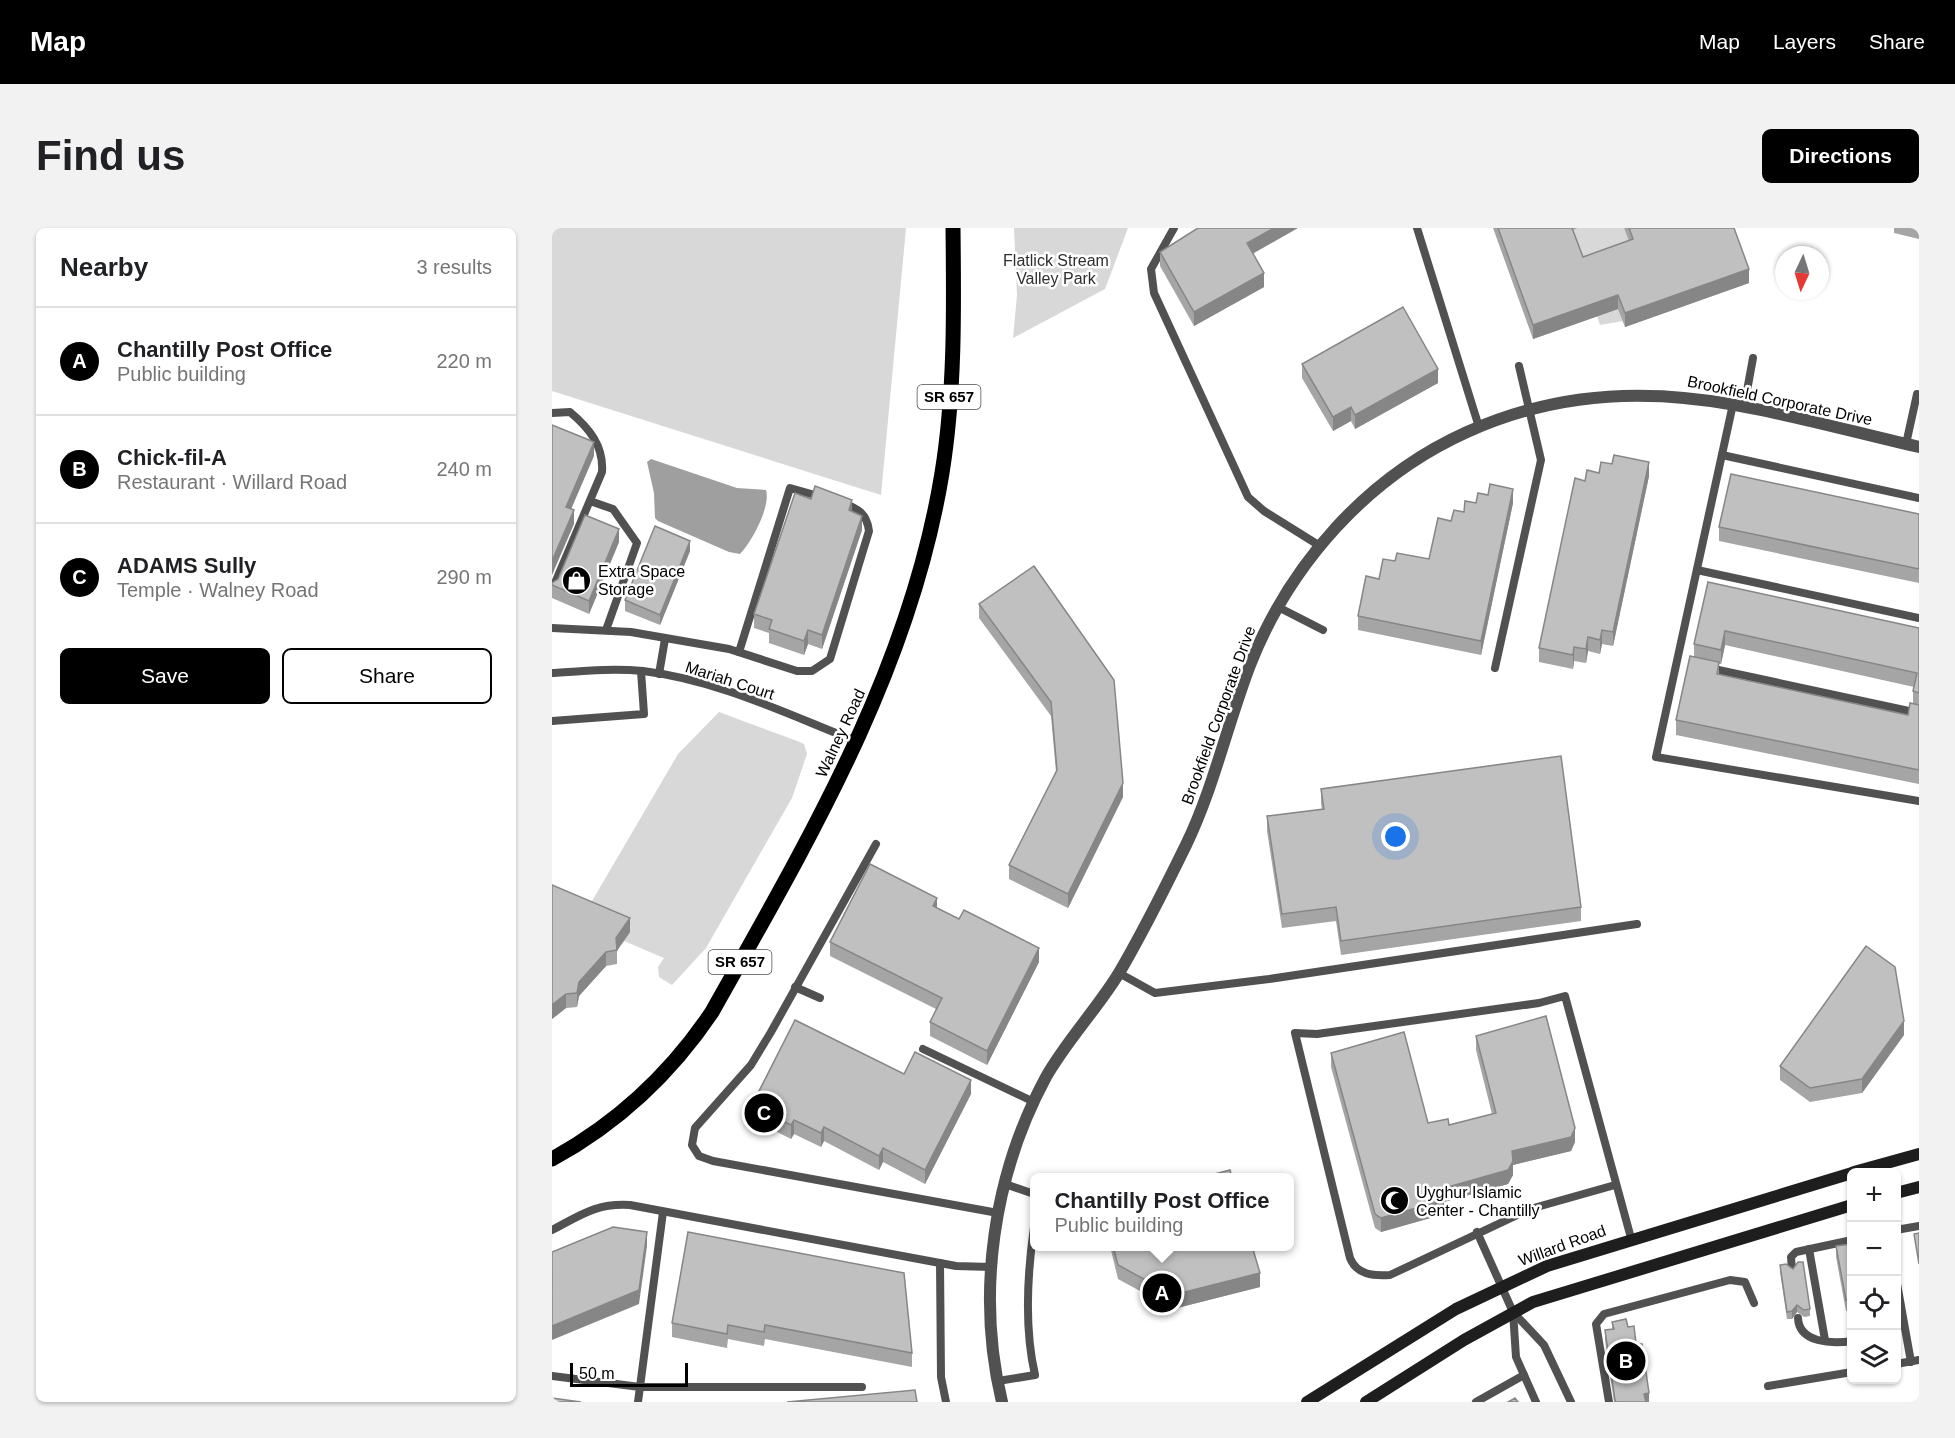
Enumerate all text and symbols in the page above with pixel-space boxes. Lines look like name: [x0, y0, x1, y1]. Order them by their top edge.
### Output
text: Map: [30, 26, 86, 57]
text: Map: [1699, 30, 1740, 53]
text: Layers: [1773, 30, 1836, 53]
text: Share: [1869, 30, 1925, 53]
button: Directions: [1762, 129, 1919, 183]
text: Find us: [36, 132, 185, 179]
north arrow: [1775, 246, 1829, 300]
text: Nearby: [60, 252, 148, 282]
park label: Flatlick Stream Valley Park: [1003, 252, 1109, 287]
text: 3 results: [416, 256, 492, 278]
text: Chantilly Post Office: [117, 337, 332, 362]
text: A: [72, 350, 87, 372]
text: 220 m: [436, 350, 492, 372]
text: Public building: [117, 363, 246, 385]
street label: Brookfield Corporate Drive: [1686, 373, 1874, 428]
road number: SR 657: [918, 385, 980, 409]
text: Chick-fil-A: [117, 445, 227, 470]
text: B: [72, 458, 87, 480]
text: 240 m: [436, 458, 492, 480]
text: Restaurant · Willard Road: [117, 471, 347, 493]
text: ADAMS Sully: [117, 553, 256, 578]
place label: Extra Space Storage: [598, 563, 685, 598]
shop icon: Extra Space Storage: [561, 564, 593, 596]
text: C: [72, 566, 87, 588]
text: 290 m: [436, 566, 492, 588]
text: Temple · Walney Road: [117, 579, 319, 601]
street label: Brookfield Corporate Drive: [1178, 624, 1259, 807]
button: Save: [60, 648, 270, 704]
button: Share: [282, 648, 492, 704]
street label: Mariah Court: [683, 658, 777, 703]
street label: Walney Road: [813, 686, 868, 780]
your location: [1381, 822, 1410, 851]
road number: SR 657: [708, 950, 771, 974]
pin: C: [744, 1090, 784, 1136]
map controls: [1847, 1168, 1901, 1384]
button: +: [1847, 1168, 1901, 1222]
popup: [1030, 1173, 1294, 1251]
place label: Uyghur Islamic Center - Chantilly: [1416, 1184, 1540, 1219]
mosque icon: Uyghur Islamic Center - Chantilly: [1379, 1185, 1411, 1217]
text: Chantilly Post Office: [1054, 1188, 1270, 1213]
text: Public building: [1054, 1214, 1183, 1236]
street label: Willard Road: [1516, 1222, 1608, 1269]
button: −: [1847, 1222, 1901, 1276]
pin: A: [1142, 1270, 1182, 1316]
button: locate: [1847, 1276, 1901, 1330]
button: layers: [1847, 1330, 1901, 1384]
pin: B: [1606, 1338, 1646, 1384]
scale bar: [570, 1360, 688, 1388]
text: 50 m: [579, 1365, 615, 1382]

